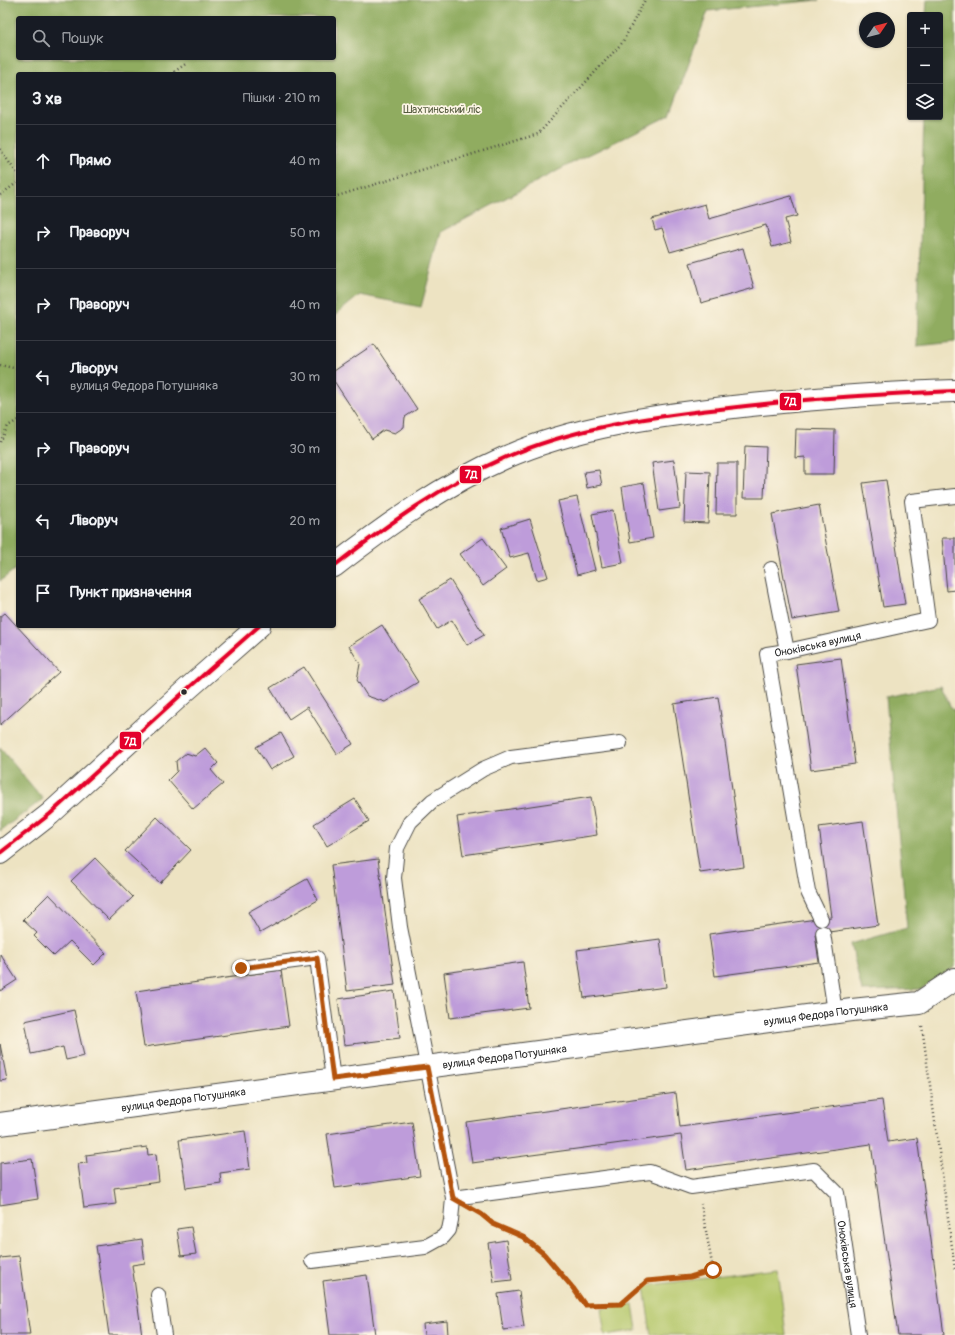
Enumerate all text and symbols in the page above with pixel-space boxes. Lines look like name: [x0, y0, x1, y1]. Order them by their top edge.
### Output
north arrow: [859, 12, 895, 48]
map controls: [907, 12, 943, 120]
button: +: [907, 12, 943, 48]
search box: [16, 16, 336, 60]
icon: search: [30, 27, 52, 49]
text: Пошук: [62, 29, 104, 48]
button: −: [907, 48, 943, 84]
button: layers: [907, 84, 943, 120]
text: 3 хв: [32, 88, 62, 109]
text: Пішки · 210 m: [243, 90, 320, 106]
park label: Шахтинський ліс: [403, 103, 481, 116]
icon: ahead: [32, 150, 54, 172]
text: Прямо: [70, 151, 111, 170]
text: 40 m: [289, 153, 320, 169]
icon: right: [32, 222, 54, 244]
text: Праворуч: [70, 223, 130, 242]
text: 50 m: [290, 225, 320, 241]
icon: right: [32, 294, 54, 316]
text: Праворуч: [70, 295, 130, 314]
text: 40 m: [289, 297, 320, 313]
text: Ліворуч: [70, 359, 118, 378]
icon: left: [32, 366, 54, 388]
text: 30 m: [290, 369, 320, 385]
text: вулиця Федора Потушняка: [70, 378, 218, 394]
line badge: 7Д: [779, 392, 802, 411]
text: 7Д: [784, 395, 797, 408]
icon: right: [32, 438, 54, 460]
text: Праворуч: [70, 439, 130, 458]
text: 30 m: [290, 441, 320, 457]
line badge: 7Д: [459, 465, 482, 484]
text: 7Д: [465, 468, 478, 481]
icon: left: [32, 510, 54, 532]
text: Ліворуч: [70, 511, 118, 530]
text: 20 m: [289, 513, 320, 529]
icon: arrive: [32, 582, 54, 604]
text: Пункт призначення: [70, 583, 191, 602]
street label: Оноківська вулиця: [773, 628, 862, 659]
unlabelled marker: [179, 687, 189, 697]
line badge: 7Д: [119, 731, 142, 750]
text: 7Д: [124, 735, 137, 748]
route end: [232, 959, 250, 977]
street label: вулиця Федора Потушняка: [763, 1000, 889, 1028]
street label: вулиця Федора Потушняка: [442, 1042, 568, 1071]
street label: вулиця Федора Потушняка: [120, 1085, 246, 1114]
street label: Оноківська вулиця: [835, 1220, 860, 1309]
route start: [704, 1261, 722, 1279]

